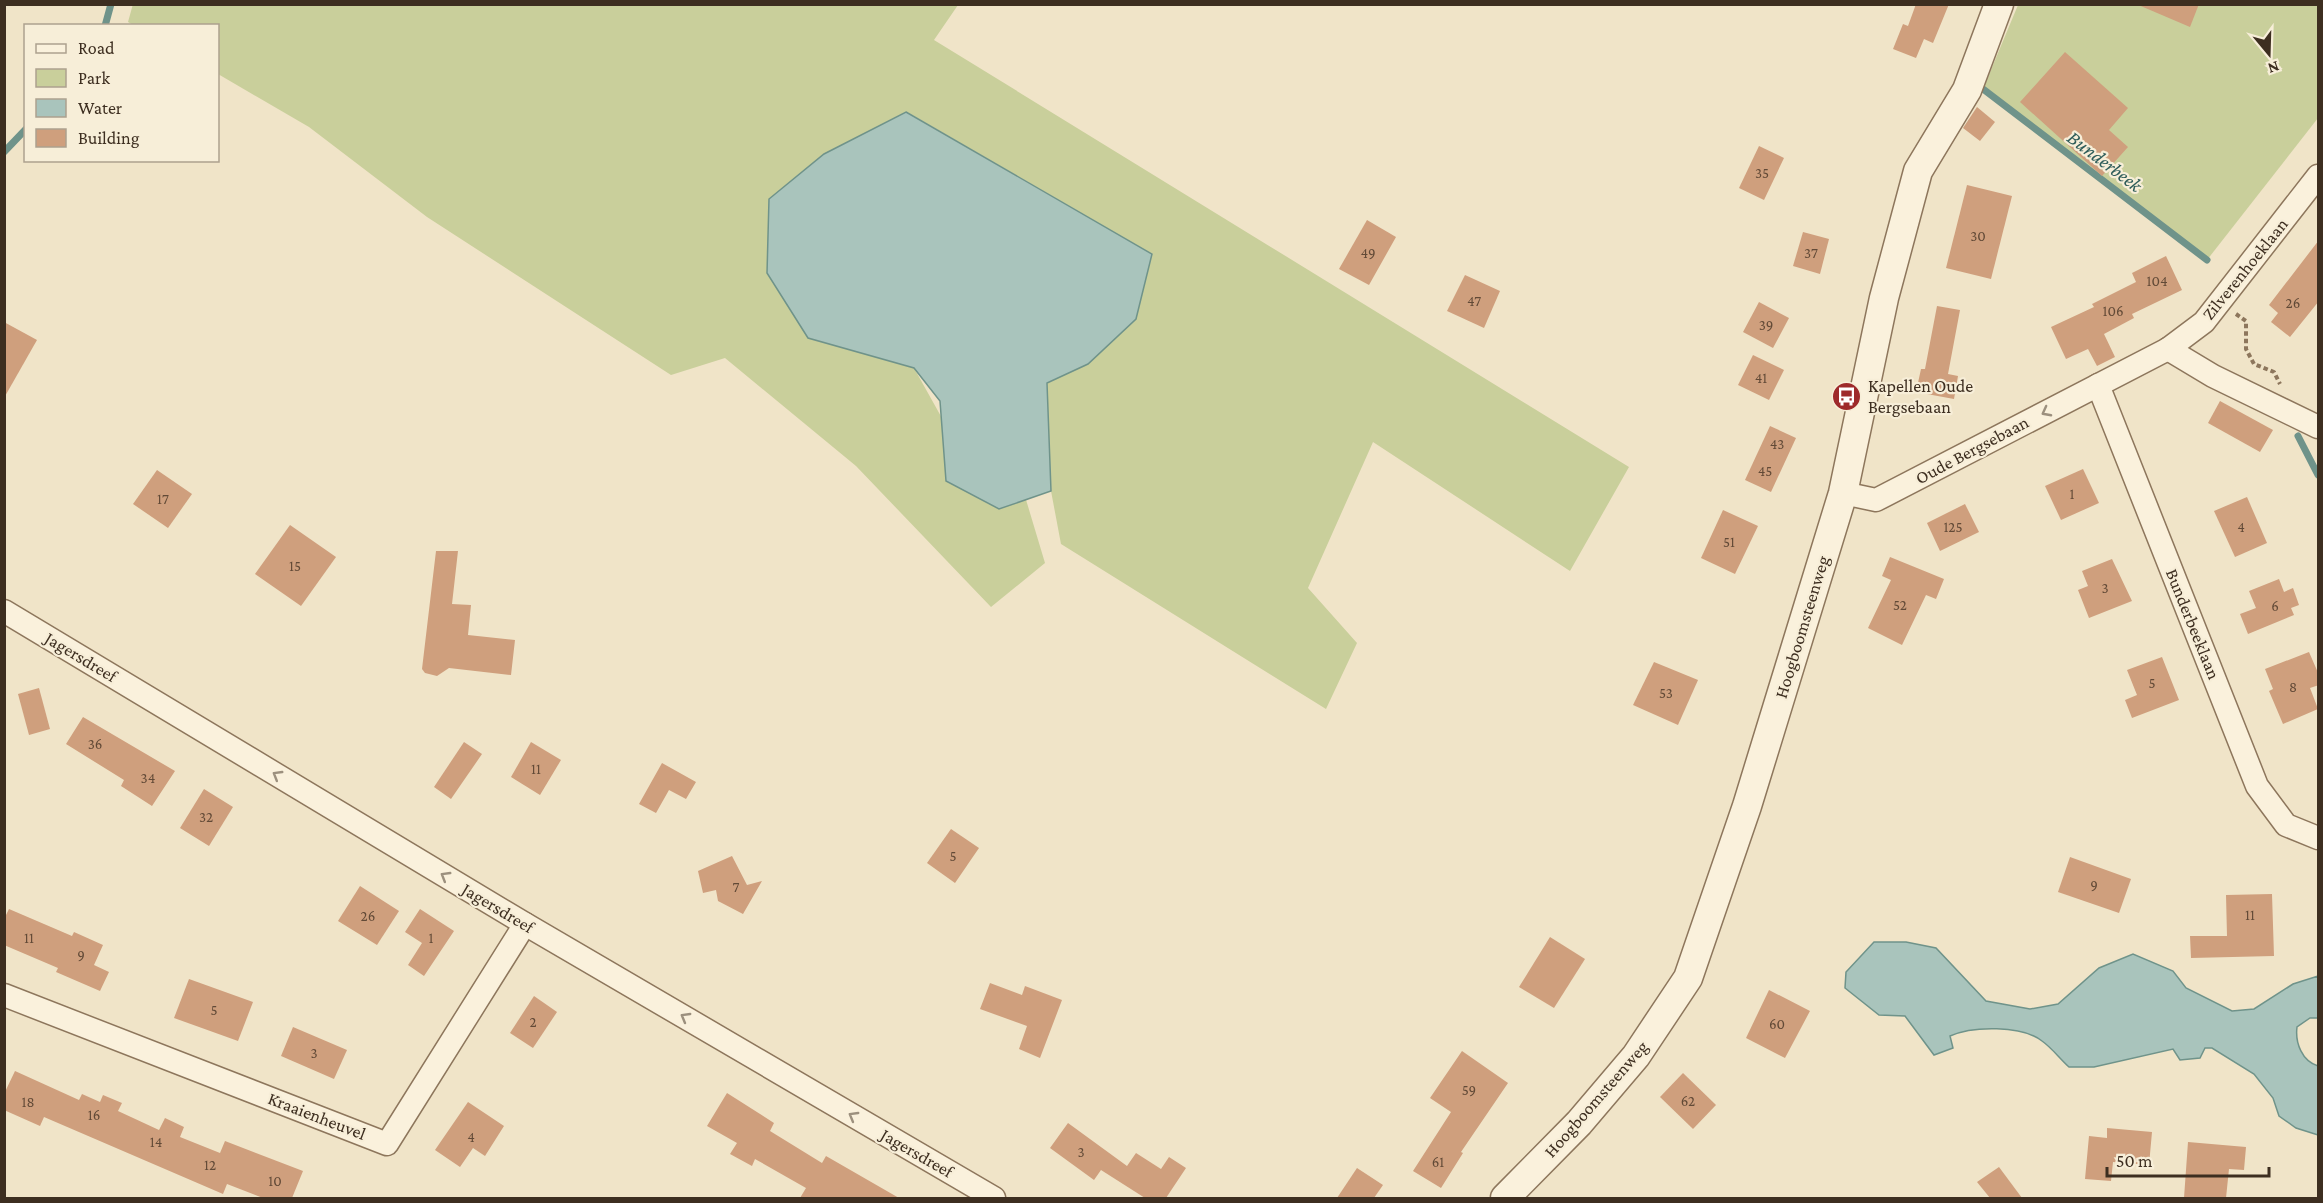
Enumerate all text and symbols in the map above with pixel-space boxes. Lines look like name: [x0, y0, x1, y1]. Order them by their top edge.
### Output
legend: [24, 24, 219, 162]
north arrow: [2239, 24, 2299, 84]
text: Road: [78, 38, 115, 58]
text: N: [2266, 58, 2282, 78]
text: Park: [78, 68, 110, 88]
text: Water: [78, 98, 123, 118]
water label: Bunderbeek: [2063, 126, 2148, 197]
text: Building: [78, 128, 140, 148]
house number: 35: [1755, 165, 1769, 181]
street label: Zilverenhoeklaan: [2198, 214, 2292, 324]
house number: 30: [1970, 228, 1986, 244]
house number: 49: [1360, 245, 1376, 261]
house number: 37: [1804, 245, 1818, 261]
house number: 104: [2146, 273, 2168, 289]
house number: 47: [1467, 293, 1481, 309]
house number: 26: [2286, 295, 2300, 311]
house number: 106: [2102, 303, 2124, 319]
house number: 39: [1759, 317, 1773, 333]
house number: 41: [1755, 370, 1767, 386]
place label: Kapellen Oude Bergsebaan: [1868, 376, 1973, 417]
bus stop icon: Kapellen Oude Bergsebaan: [1831, 380, 1863, 412]
one-way arrow: [2042, 405, 2052, 416]
street label: Oude Bergsebaan: [1912, 412, 2032, 488]
house number: 43: [1770, 436, 1784, 452]
house number: 45: [1758, 463, 1772, 479]
house number: 1: [2070, 486, 2075, 502]
house number: 17: [157, 491, 169, 507]
house number: 125: [1943, 519, 1963, 535]
house number: 4: [2237, 519, 2245, 535]
house number: 51: [1723, 534, 1735, 550]
street label: Hoogboomsteenweg: [1771, 553, 1833, 701]
house number: 15: [289, 558, 301, 574]
street label: Bunderbeeklaan: [2162, 566, 2224, 683]
house number: 3: [2101, 580, 2109, 596]
house number: 52: [1893, 597, 1907, 613]
house number: 6: [2271, 598, 2279, 614]
street label: Jagersdreef: [40, 627, 122, 687]
house number: 5: [2148, 675, 2156, 691]
house number: 8: [2289, 679, 2297, 695]
house number: 53: [1659, 685, 1673, 701]
house number: 36: [88, 736, 102, 752]
house number: 11: [531, 761, 541, 777]
house number: 34: [141, 770, 155, 786]
one-way arrow: [273, 771, 283, 783]
house number: 32: [199, 809, 213, 825]
house number: 5: [949, 848, 957, 864]
one-way arrow: [441, 871, 451, 883]
house number: 9: [2090, 877, 2098, 893]
street label: Jagersdreef: [457, 878, 539, 938]
house number: 7: [733, 879, 740, 895]
house number: 11: [2245, 907, 2255, 923]
house number: 26: [361, 908, 375, 924]
house number: 11: [24, 930, 34, 946]
house number: 1: [429, 930, 434, 946]
house number: 9: [77, 947, 85, 963]
house number: 5: [210, 1002, 218, 1018]
one-way arrow: [681, 1013, 691, 1025]
house number: 2: [529, 1014, 537, 1030]
house number: 60: [1769, 1016, 1785, 1032]
street label: Hoogboomsteenweg: [1540, 1036, 1652, 1161]
house number: 3: [310, 1045, 318, 1061]
house number: 59: [1462, 1082, 1476, 1098]
street label: Kraaienheuvel: [265, 1088, 369, 1144]
house number: 62: [1681, 1093, 1695, 1109]
house number: 18: [21, 1094, 35, 1110]
house number: 16: [88, 1107, 100, 1123]
one-way arrow: [849, 1112, 859, 1123]
street label: Jagersdreef: [876, 1123, 958, 1183]
house number: 4: [467, 1129, 475, 1145]
house number: 14: [150, 1134, 162, 1150]
scale bar: [2107, 1140, 2269, 1178]
house number: 3: [1077, 1144, 1085, 1160]
text: 50 m: [2116, 1151, 2153, 1171]
house number: 61: [1432, 1154, 1444, 1170]
house number: 12: [204, 1157, 216, 1173]
house number: 10: [268, 1173, 282, 1189]

